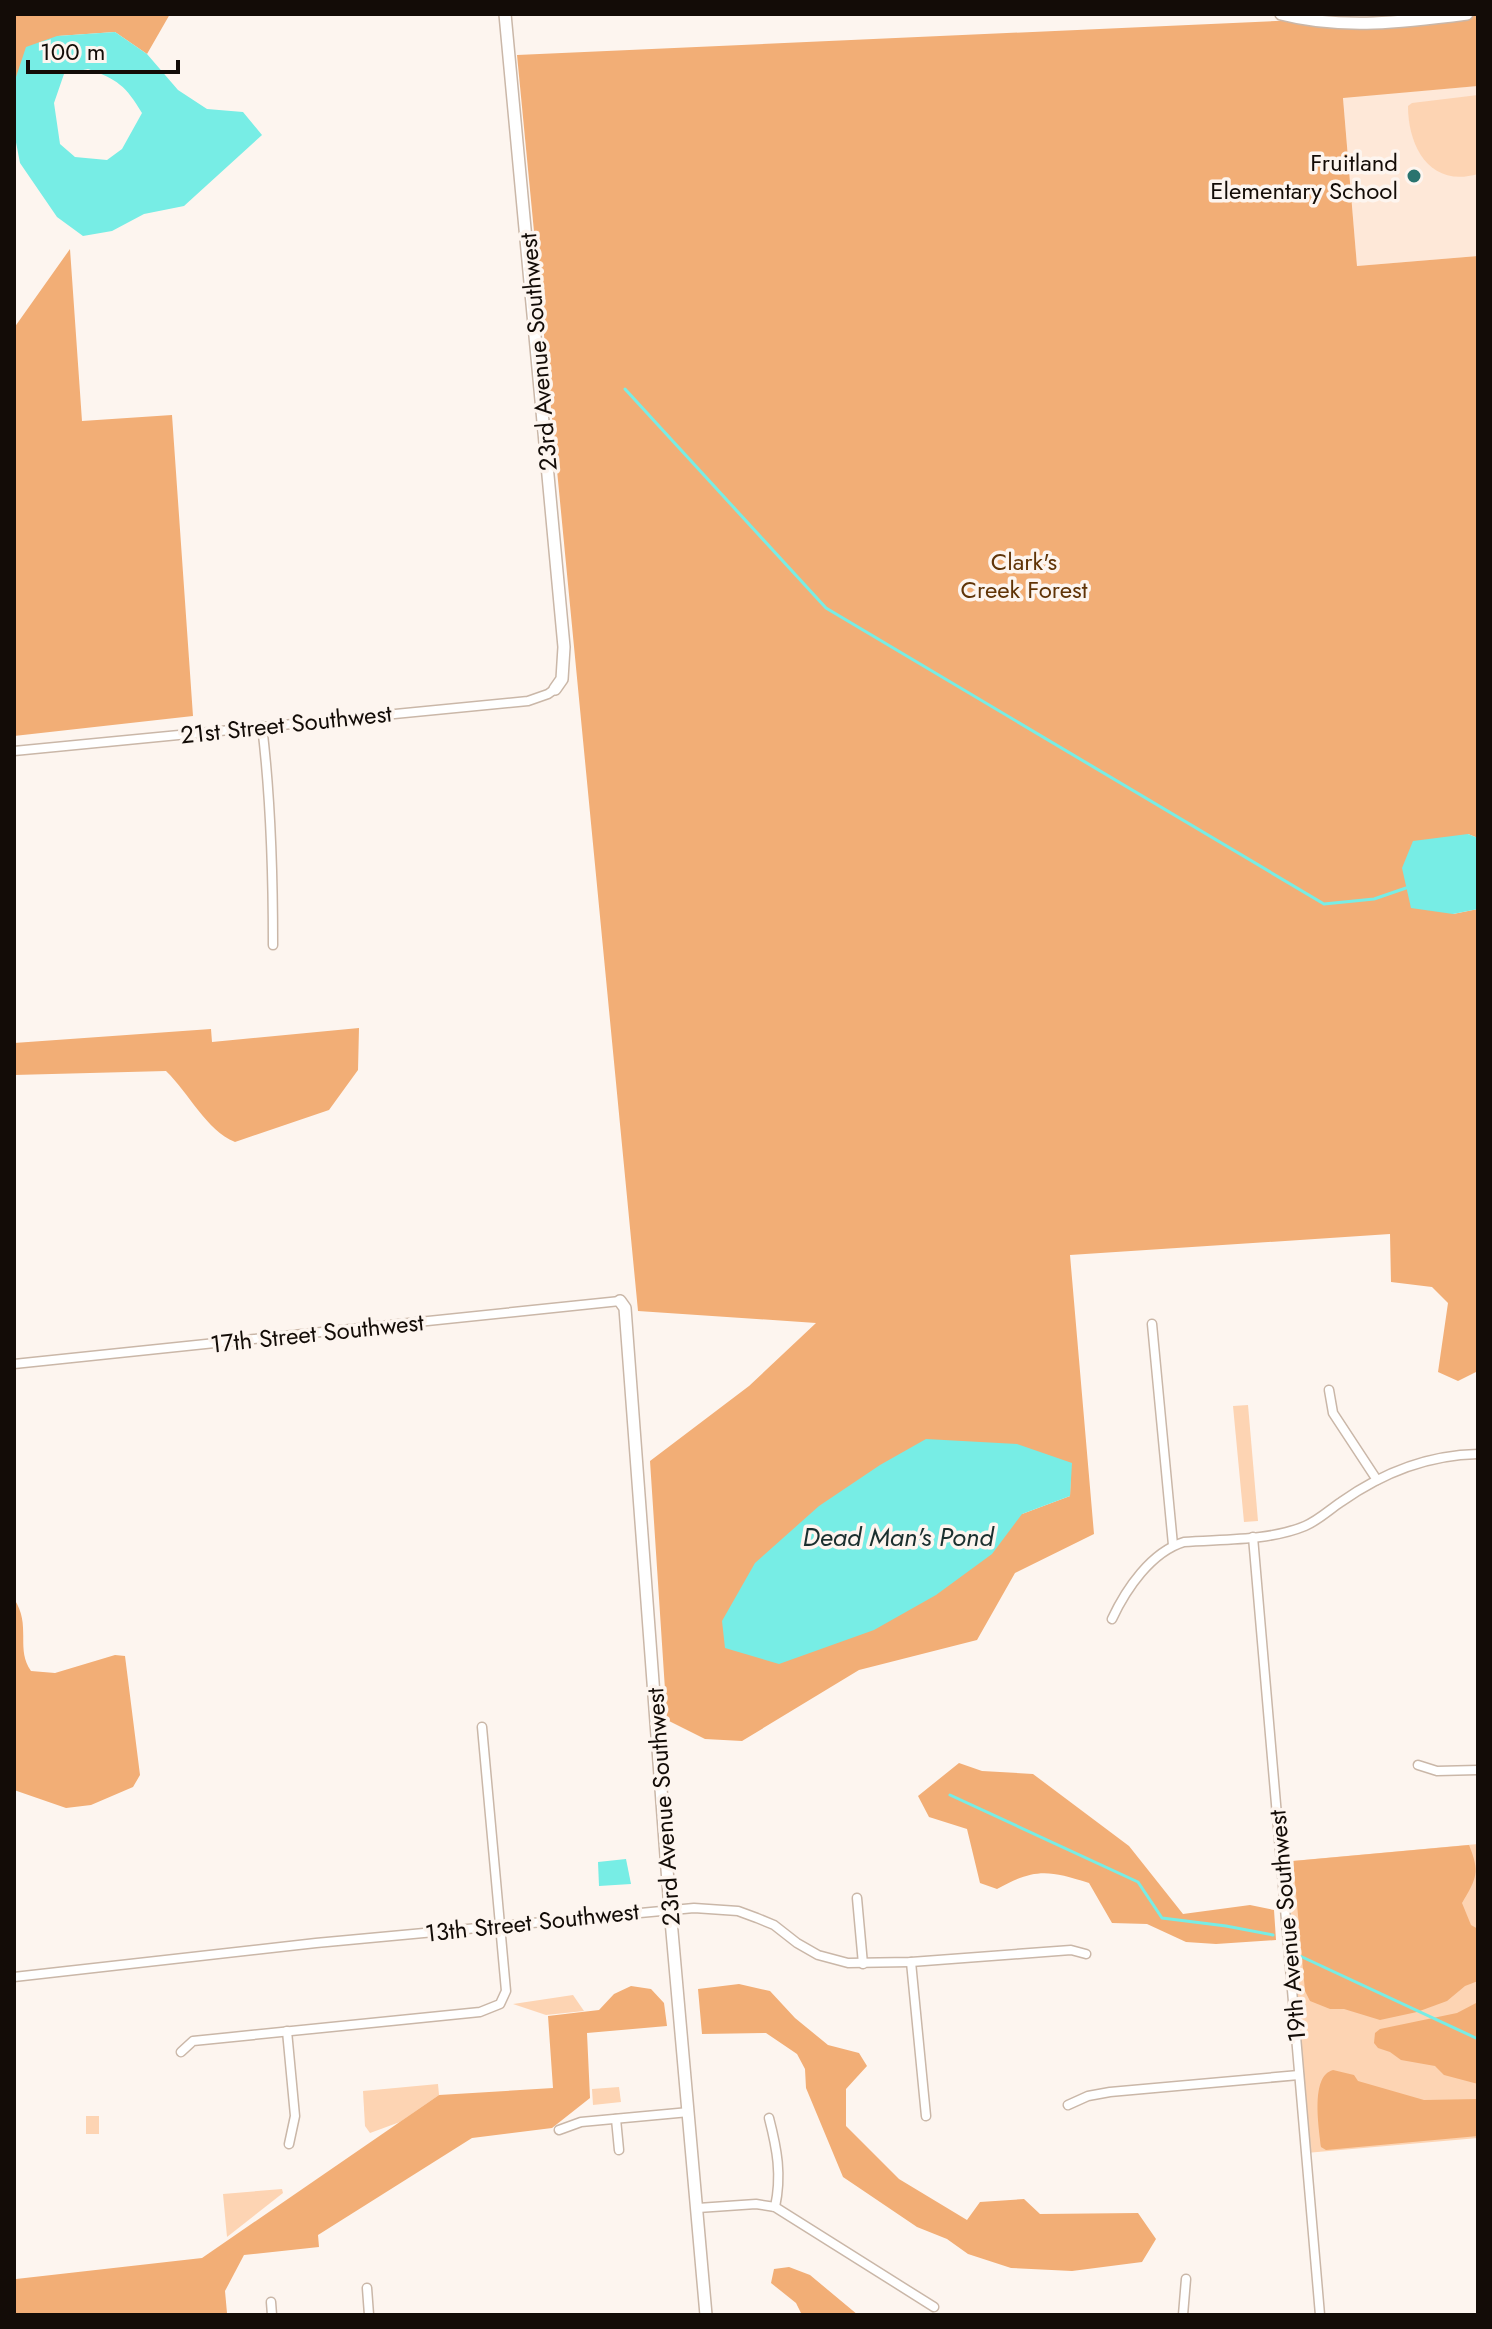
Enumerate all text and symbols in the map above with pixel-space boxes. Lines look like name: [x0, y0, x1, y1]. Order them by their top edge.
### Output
scale bar: [28, 24, 178, 74]
text: 100 m: [40, 34, 106, 69]
place label: Fruitland Elementary School: [1210, 145, 1398, 208]
marker: Fruitland Elementary School: [1405, 167, 1423, 185]
street label: 23rd Avenue Southwest: [510, 231, 566, 472]
park label: Clark's Creek Forest: [961, 544, 1088, 607]
street label: 21st Street Southwest: [179, 695, 394, 753]
street label: 17th Street Southwest: [209, 1304, 426, 1362]
water label: Dead Man's Pond: [802, 1518, 995, 1556]
street label: 23rd Avenue Southwest: [637, 1686, 689, 1927]
street label: 19th Avenue Southwest: [1259, 1808, 1315, 2044]
street label: 13th Street Southwest: [423, 1893, 641, 1951]

